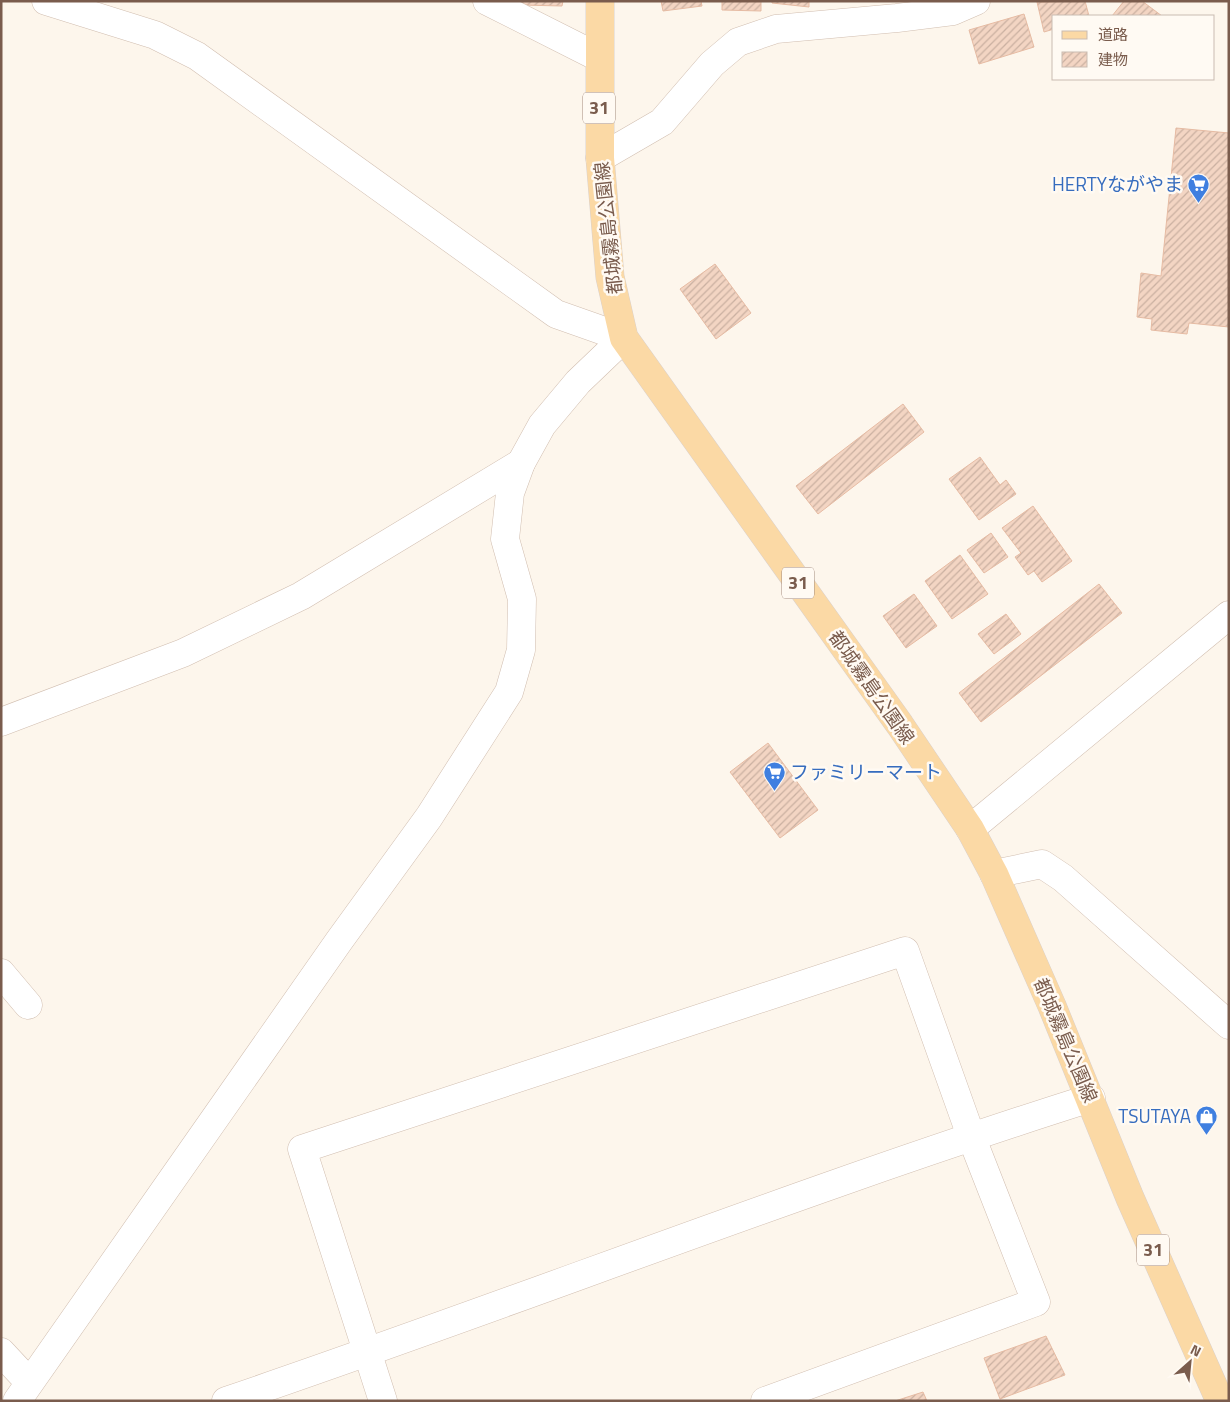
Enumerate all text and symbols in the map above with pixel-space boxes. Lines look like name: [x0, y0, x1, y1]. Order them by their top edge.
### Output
legend: [1052, 15, 1215, 80]
text: 道路: [1098, 23, 1128, 46]
text: 建物: [1098, 48, 1128, 71]
road number: 31: [583, 92, 615, 124]
street label: 都城霧島公園線: [586, 160, 629, 296]
place label: HERTYながやま: [1052, 169, 1183, 198]
supermarket icon: HERTYながやま: [1187, 172, 1211, 203]
road number: 31: [782, 568, 814, 598]
street label: 都城霧島公園線: [822, 624, 922, 750]
place label: ファミリーマート: [790, 757, 942, 786]
supermarket icon: ファミリーマート: [762, 760, 786, 791]
street label: 都城霧島公園線: [1027, 973, 1106, 1107]
place label: TSUTAYA: [1118, 1101, 1191, 1130]
shop icon: TSUTAYA: [1195, 1104, 1219, 1135]
road number: 31: [1137, 1234, 1169, 1266]
north arrow: [1165, 1337, 1215, 1387]
text: N: [1187, 1338, 1205, 1362]

